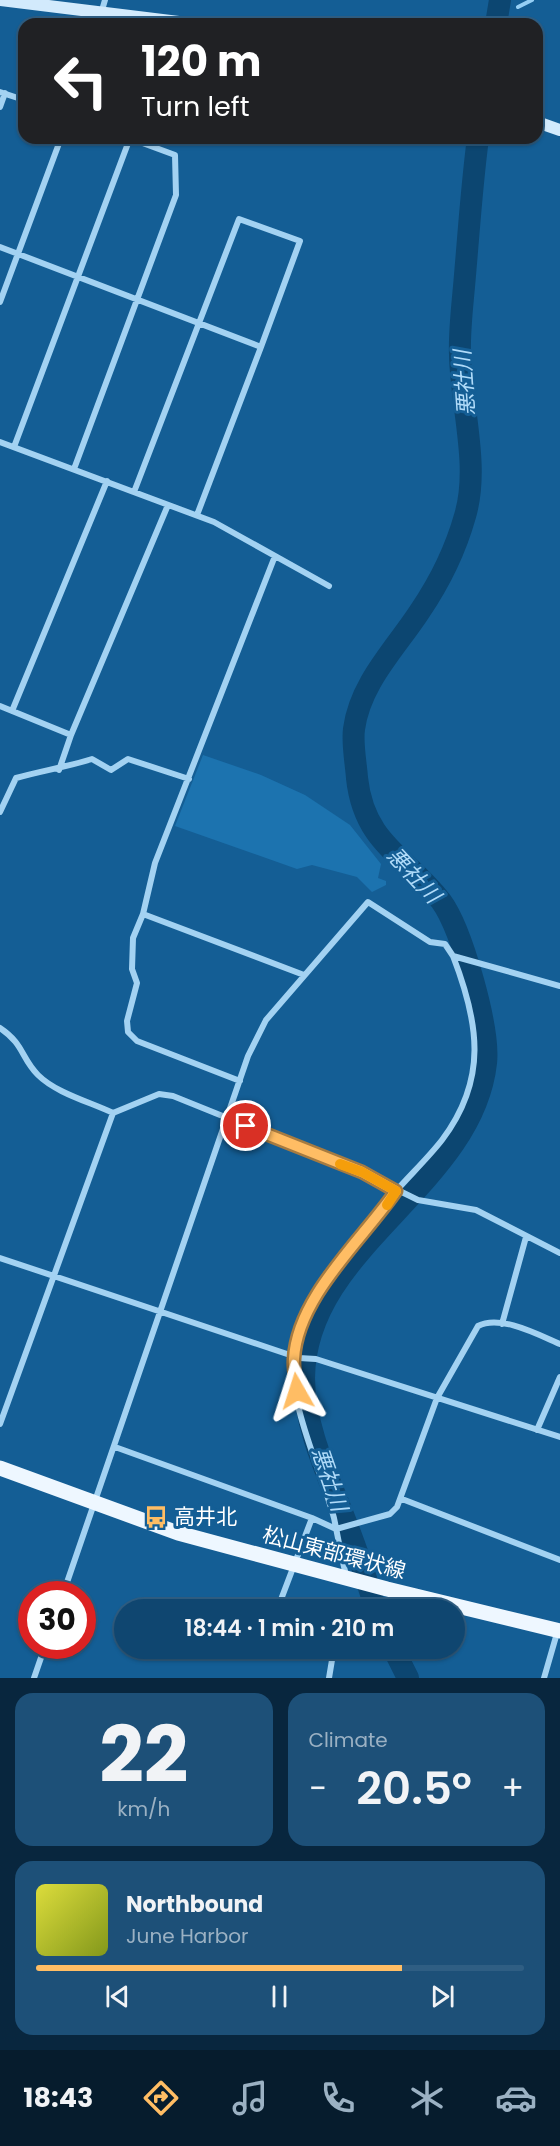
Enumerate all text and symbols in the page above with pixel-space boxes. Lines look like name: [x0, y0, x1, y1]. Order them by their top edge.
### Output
text: 120 m: [141, 32, 262, 91]
icon: left: [42, 42, 120, 120]
text: Turn left: [141, 88, 250, 125]
water label: 悪社川: [447, 347, 482, 417]
water label: 悪社川: [380, 841, 449, 912]
pin: [220, 1100, 271, 1151]
icon: arrive: [229, 1109, 262, 1142]
position arrow: [265, 1359, 329, 1423]
water label: 悪社川: [304, 1443, 356, 1517]
place label: 高井北: [174, 1502, 237, 1531]
bus stop icon: 高井北: [143, 1504, 169, 1530]
street label: 松山東部環状線: [259, 1519, 409, 1586]
speed limit sign: 30: [18, 1581, 96, 1659]
text: 18:44 · 1 min · 210 m: [185, 1613, 394, 1644]
text: 22: [99, 1700, 188, 1809]
text: Climate: [309, 1726, 388, 1754]
text: 20.5°: [356, 1757, 472, 1820]
text: −: [309, 1765, 327, 1812]
text: +: [501, 1765, 524, 1812]
text: km/h: [117, 1795, 170, 1823]
text: Northbound: [126, 1889, 263, 1920]
text: June Harbor: [126, 1922, 249, 1950]
icon: previous: [101, 1980, 134, 2013]
icon: pause: [263, 1980, 296, 2013]
icon: next: [426, 1980, 459, 2013]
icon: directions: [140, 2077, 182, 2119]
icon: music: [229, 2077, 271, 2119]
icon: phone: [317, 2077, 359, 2119]
icon: climate: [406, 2077, 448, 2119]
icon: car: [495, 2077, 537, 2119]
text: 18:43: [23, 2079, 93, 2116]

